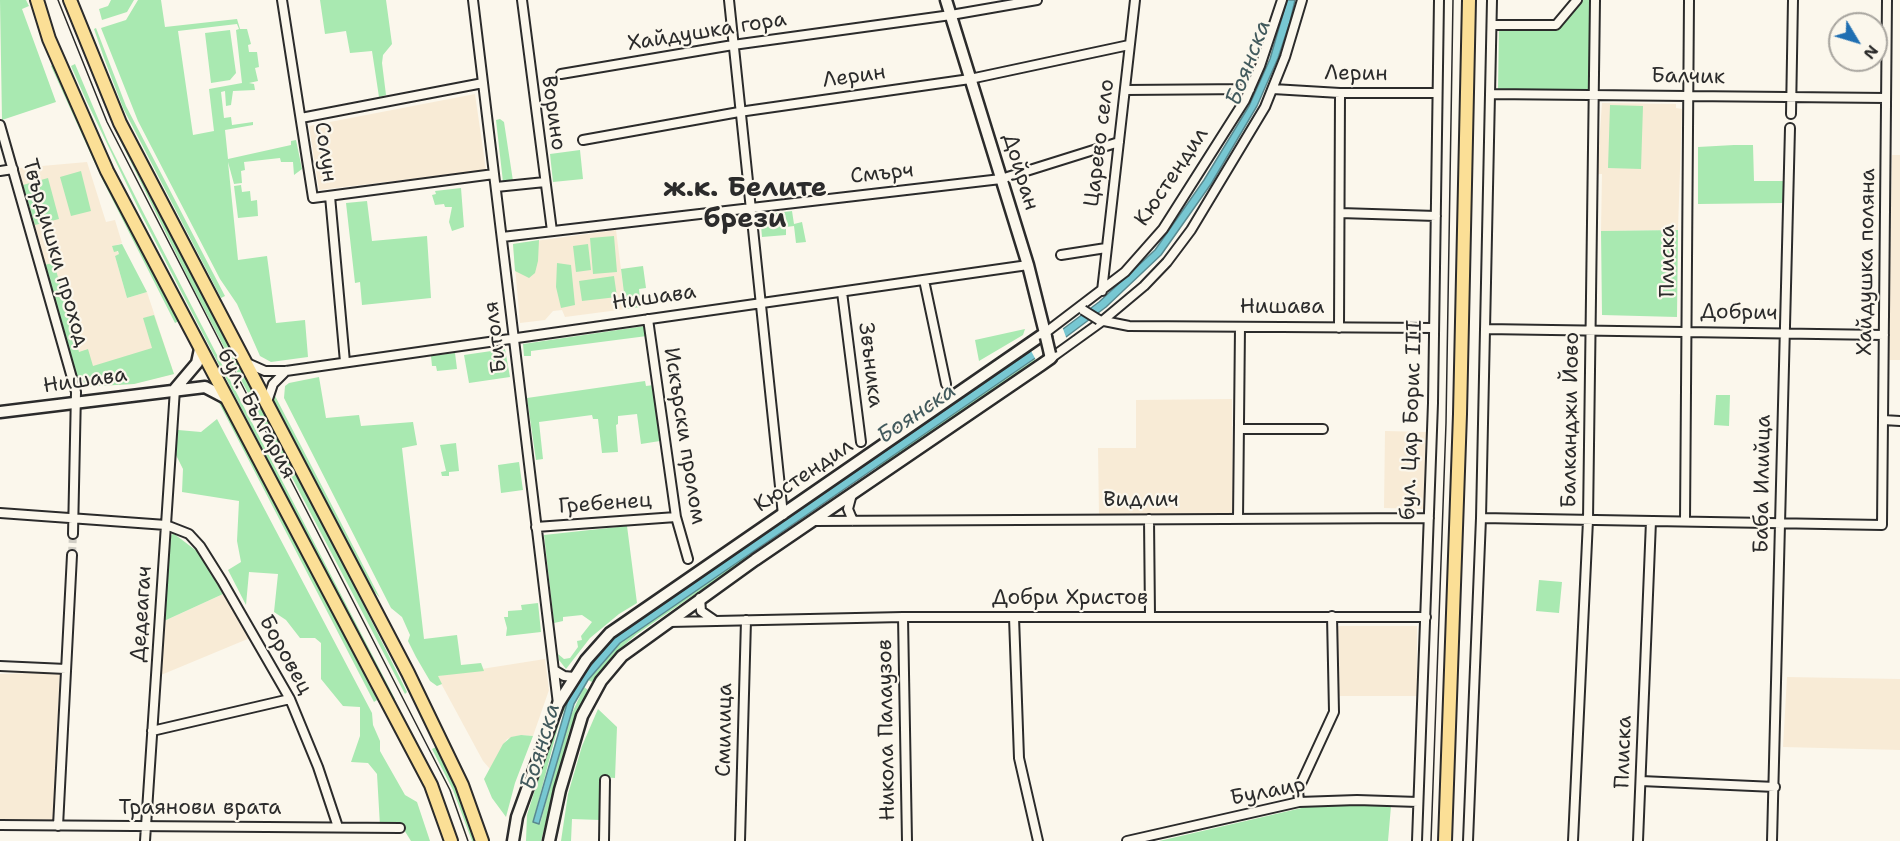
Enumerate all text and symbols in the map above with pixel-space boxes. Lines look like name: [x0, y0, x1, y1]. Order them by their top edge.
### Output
street label: Хайдушка гора: [626, 7, 788, 57]
north arrow: [1828, 12, 1888, 72]
water label: Боянска: [1221, 17, 1277, 109]
text: N: [1859, 41, 1883, 64]
street label: Лерин: [821, 60, 887, 94]
street label: Лерин: [1324, 61, 1388, 87]
street label: Балчик: [1651, 64, 1725, 90]
street label: Ворино: [535, 74, 571, 152]
street label: Царево село: [1080, 78, 1120, 208]
street label: Солун: [308, 120, 342, 184]
street label: Кюстендил: [1130, 123, 1214, 231]
street label: Дойран: [996, 131, 1044, 213]
street label: Твърдишки проход: [16, 156, 94, 350]
street label: Смърч: [849, 158, 915, 190]
street label: Хайдушка поляна: [1853, 168, 1881, 356]
district label: ж.к. Белите брези: [663, 173, 827, 236]
street label: Плиска: [1656, 224, 1682, 298]
street label: Нишава: [610, 280, 698, 316]
street label: Нишава: [1240, 295, 1324, 321]
street label: Битоля: [479, 300, 513, 374]
street label: Добрич: [1700, 300, 1778, 326]
street label: бул. Цар Борис III: [1396, 319, 1428, 521]
street label: Звъника: [852, 321, 888, 409]
street label: Балканджи Йово: [1557, 332, 1585, 508]
street label: бул. България: [211, 345, 301, 483]
street label: Искърски пролом: [658, 346, 710, 526]
street label: Нишава: [41, 363, 129, 399]
water label: Боянска: [873, 378, 961, 450]
street label: Баба Илийца: [1749, 414, 1777, 554]
street label: Кюстендил: [750, 434, 858, 518]
street label: Гребенец: [557, 488, 653, 520]
street label: Видлич: [1103, 488, 1179, 514]
street label: Дедеагач: [126, 565, 158, 663]
street label: Добри Христов: [992, 586, 1148, 612]
street label: Боровец: [253, 611, 317, 699]
street label: Никола Палаузов: [873, 639, 901, 821]
street label: Смилица: [712, 683, 738, 777]
water label: Боянска: [515, 701, 567, 793]
street label: Плиска: [1610, 715, 1638, 789]
street label: Булаир: [1228, 772, 1308, 812]
street label: Траянови врата: [119, 796, 281, 822]

